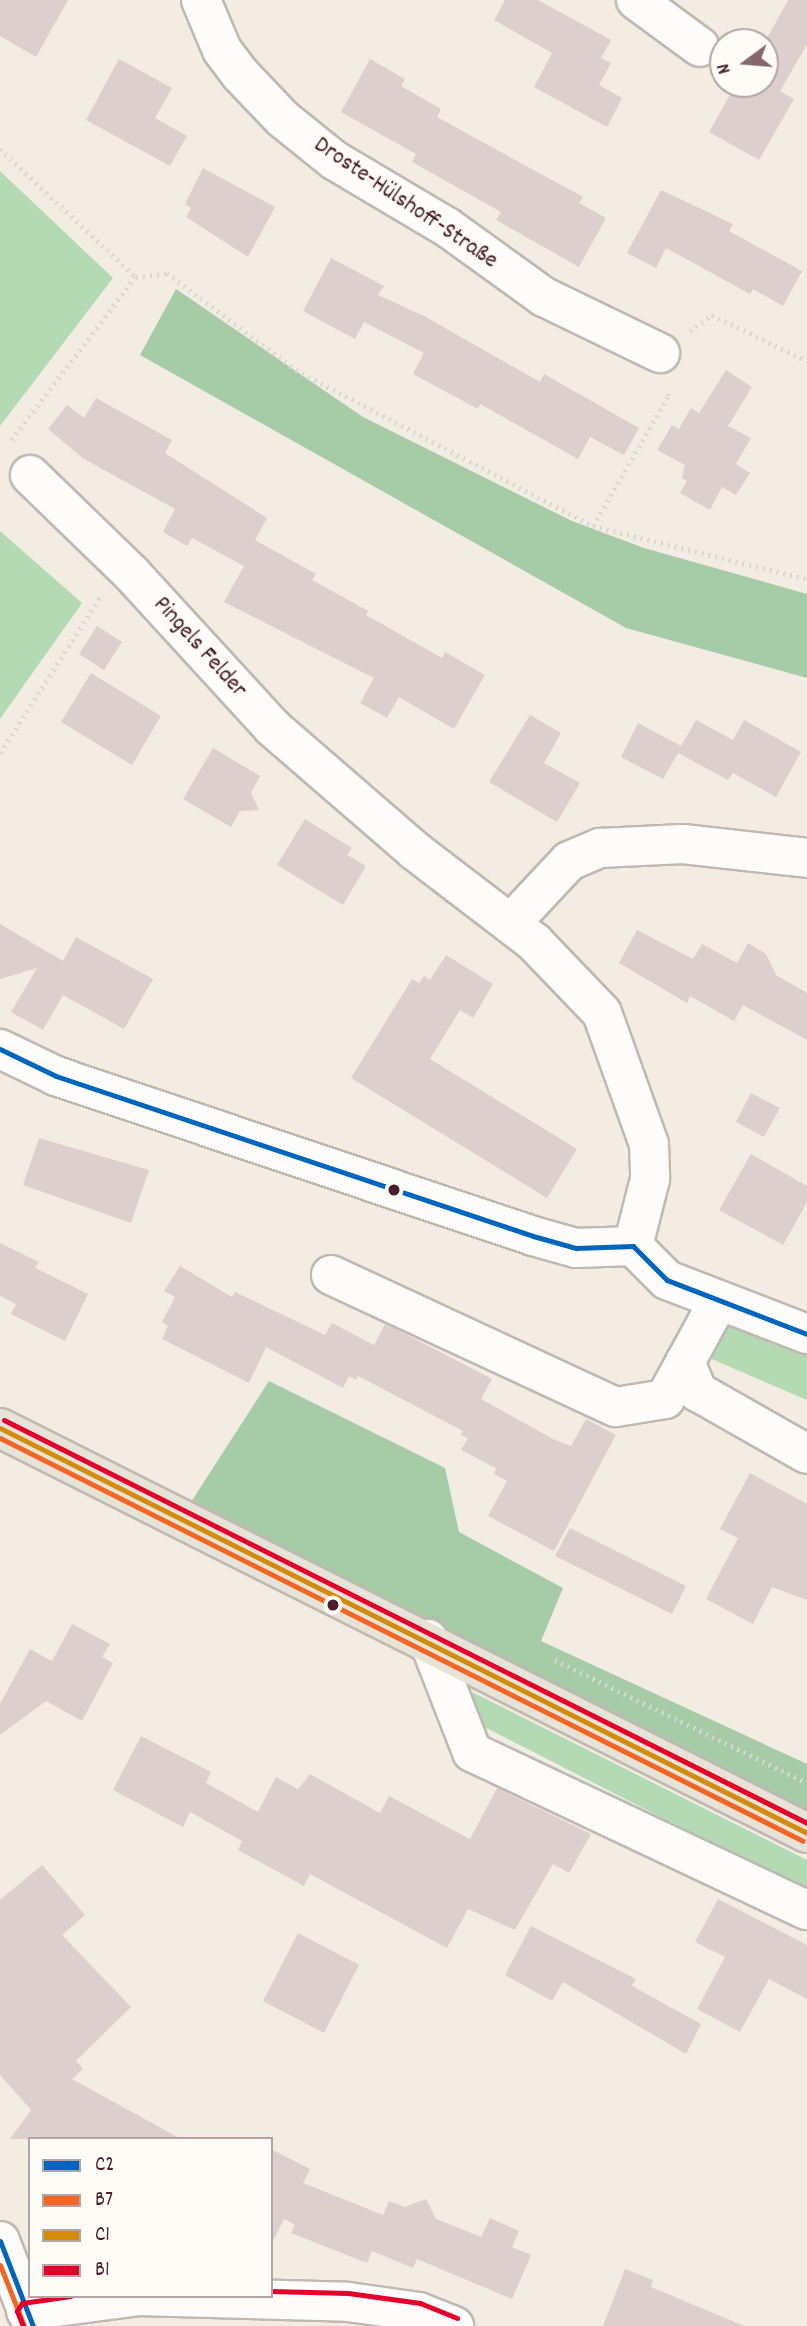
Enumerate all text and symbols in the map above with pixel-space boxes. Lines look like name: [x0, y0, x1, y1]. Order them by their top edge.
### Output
north arrow: [709, 28, 779, 98]
text: N: [711, 60, 740, 77]
street label: Droste-Hülshoff-Straße: [307, 132, 503, 276]
street label: Pingels Felder: [146, 591, 252, 705]
unlabelled marker: [387, 1183, 401, 1197]
unlabelled marker: [326, 1598, 340, 1612]
legend: [28, 2137, 273, 2298]
text: C2: [95, 2151, 115, 2181]
text: B7: [95, 2186, 113, 2216]
text: C1: [95, 2221, 110, 2251]
text: B1: [95, 2256, 110, 2286]

